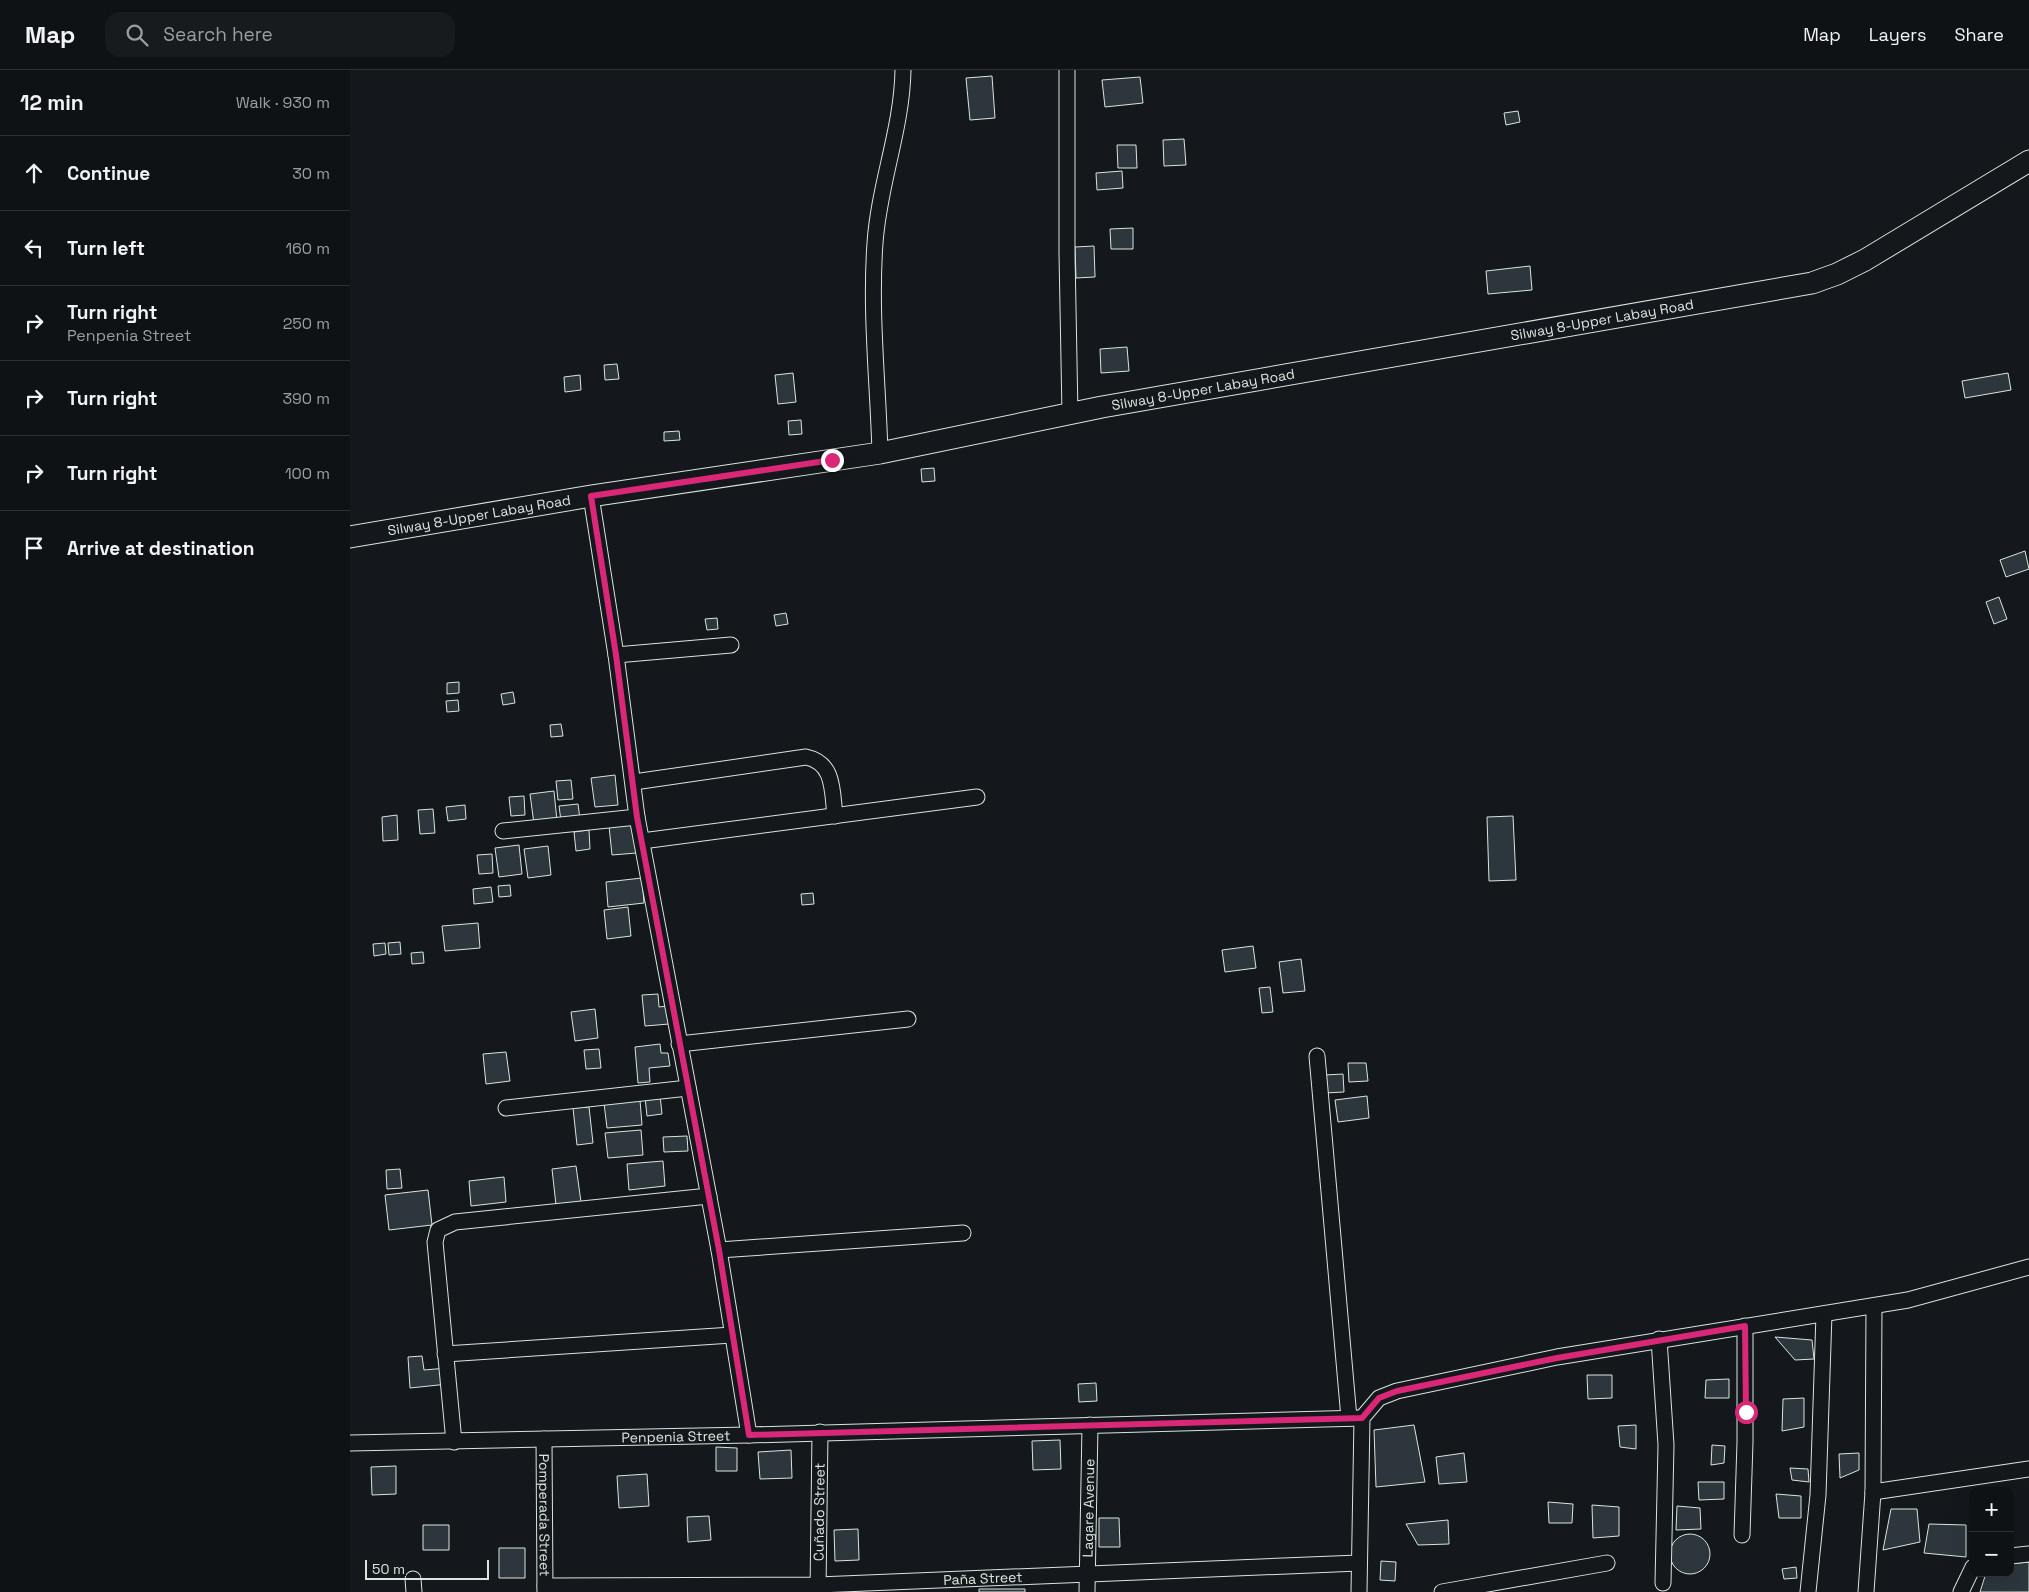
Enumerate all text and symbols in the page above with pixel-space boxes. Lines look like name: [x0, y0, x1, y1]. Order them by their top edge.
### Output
search box: [105, 12, 455, 57]
text: Map: [25, 19, 75, 50]
icon: search: [123, 21, 151, 49]
text: Search here: [163, 22, 273, 47]
text: Map: [1803, 23, 1841, 46]
text: Layers: [1869, 23, 1926, 46]
text: Share: [1954, 23, 2004, 46]
text: 12 min: [20, 89, 84, 116]
text: Walk · 930 m: [236, 92, 330, 113]
icon: ahead: [20, 159, 48, 187]
text: Continue: [67, 161, 150, 186]
text: 30 m: [292, 163, 330, 184]
icon: left: [20, 234, 48, 262]
text: Turn left: [67, 236, 145, 261]
text: 160 m: [285, 238, 330, 259]
street label: Silway 8-Upper Labay Road: [1509, 295, 1695, 344]
text: Turn right: [67, 300, 157, 325]
icon: right: [20, 309, 48, 337]
text: 250 m: [283, 313, 330, 334]
text: Penpenia Street: [67, 325, 191, 346]
street label: Silway 8-Upper Labay Road: [1110, 365, 1296, 414]
icon: right: [20, 384, 48, 412]
text: Turn right: [67, 386, 157, 411]
text: 390 m: [282, 388, 330, 409]
route end: [821, 449, 844, 472]
icon: right: [20, 459, 48, 487]
text: Turn right: [67, 461, 157, 486]
text: 100 m: [285, 463, 330, 484]
street label: Silway 8-Upper Labay Road: [386, 491, 572, 539]
icon: arrive: [20, 534, 48, 562]
text: Arrive at destination: [67, 536, 255, 561]
route start: [1735, 1401, 1758, 1424]
street label: Penpenia Street: [621, 1426, 731, 1447]
street label: Pomperada Street: [535, 1454, 554, 1576]
street label: Lagare Avenue: [1079, 1458, 1098, 1558]
street label: Cuñado Street: [809, 1463, 829, 1561]
map controls: [1969, 1487, 2014, 1577]
button: +: [1969, 1487, 2014, 1532]
button: −: [1969, 1532, 2014, 1577]
scale bar: [365, 1557, 489, 1580]
text: 50 m: [372, 1560, 405, 1578]
street label: Paña Street: [943, 1568, 1023, 1589]

